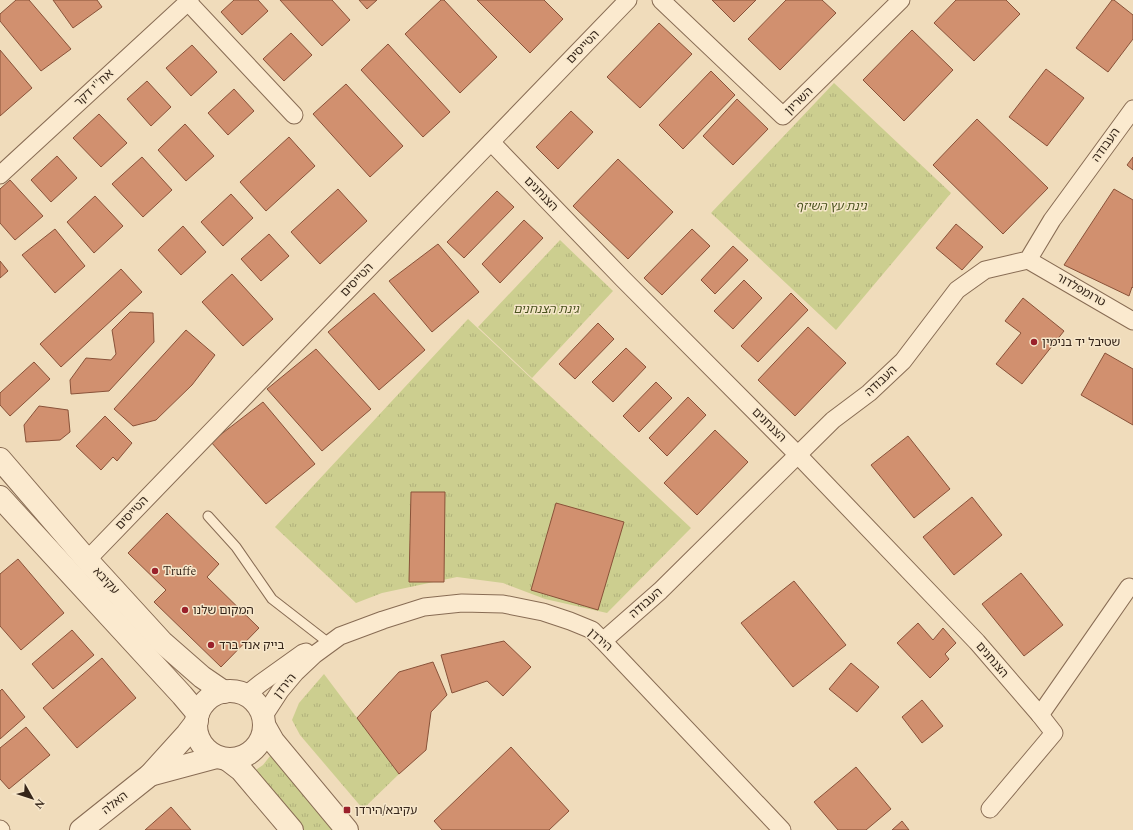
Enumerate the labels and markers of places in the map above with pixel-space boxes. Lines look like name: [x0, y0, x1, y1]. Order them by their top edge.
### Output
place label: שטיבל יד בנימין: [1042, 333, 1120, 352]
marker: שטיבל יד בנימין: [1029, 337, 1039, 347]
place label: Truffe: [163, 562, 196, 581]
marker: Truffe: [150, 566, 160, 576]
place label: המקום שלנו: [193, 601, 254, 620]
marker: המקום שלנו: [180, 605, 190, 615]
place label: בייק אנד ברד: [219, 636, 285, 655]
marker: בייק אנד ברד: [206, 640, 216, 650]
place label: עקיבא/הירדן: [355, 801, 417, 820]
marker: עקיבא/הירדן: [342, 805, 352, 815]

